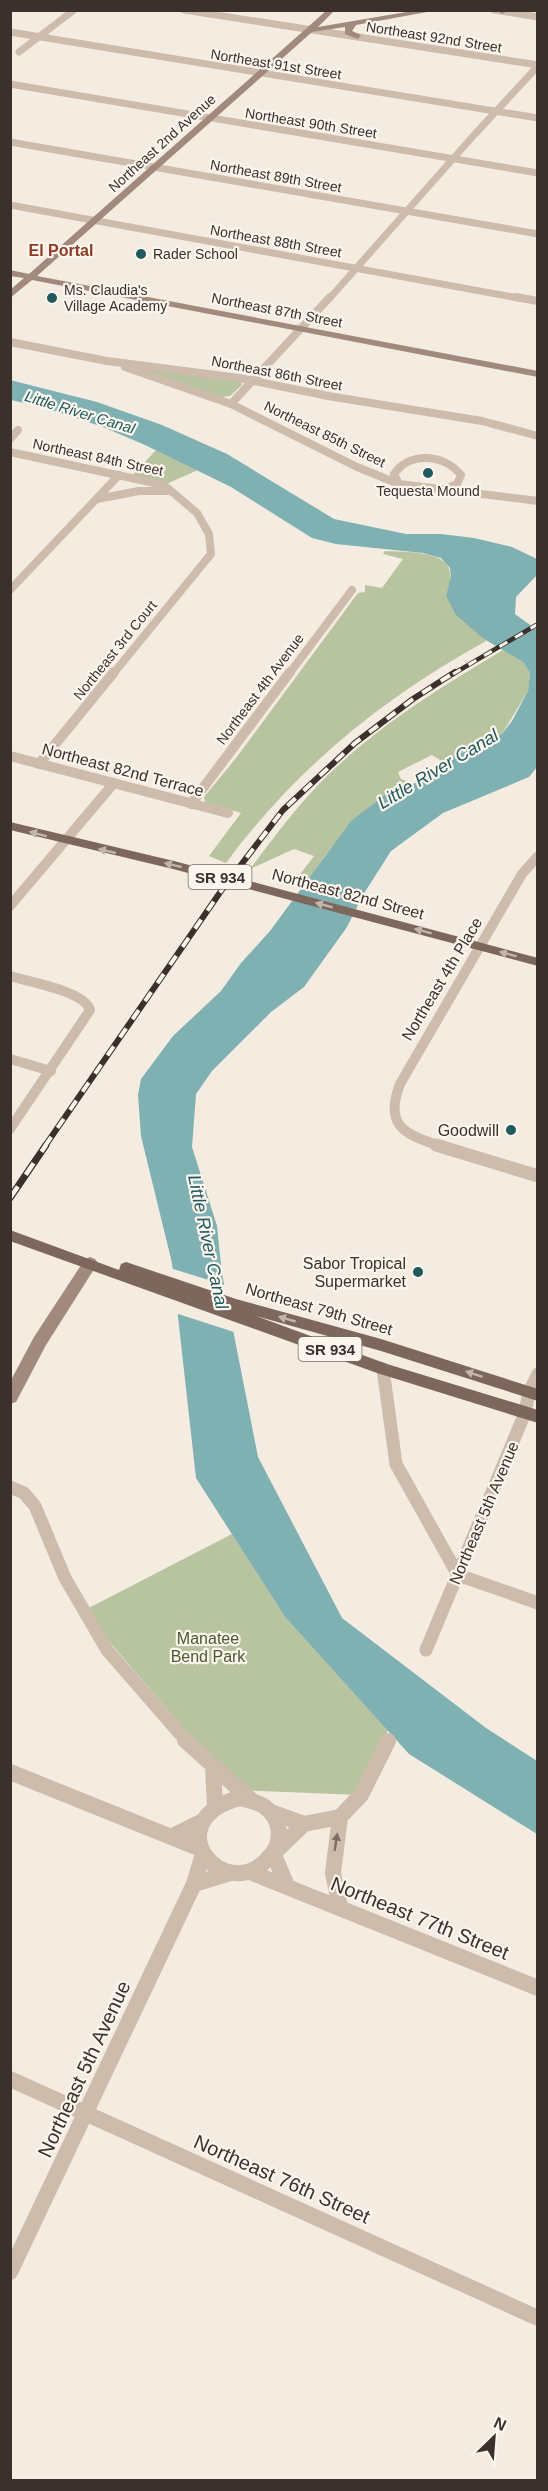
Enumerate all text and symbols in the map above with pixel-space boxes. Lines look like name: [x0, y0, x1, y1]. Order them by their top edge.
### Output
street label: Northeast 92nd Street: [365, 18, 503, 56]
street label: Northeast 91st Street: [209, 46, 343, 82]
street label: Northeast 2nd Avenue: [105, 91, 219, 195]
street label: Northeast 90th Street: [244, 105, 378, 141]
street label: Northeast 89th Street: [209, 157, 343, 195]
street label: Northeast 88th Street: [209, 222, 343, 260]
district label: El Portal: [29, 242, 93, 259]
place label: Rader School: [153, 246, 238, 262]
marker: Rader School: [134, 247, 148, 261]
place label: Ms. Claudia's Village Academy: [64, 282, 167, 314]
street label: Northeast 87th Street: [210, 289, 344, 331]
marker: Ms. Claudia's Village Academy: [45, 291, 59, 305]
street label: Northeast 86th Street: [210, 352, 344, 394]
water label: Little River Canal: [23, 387, 138, 437]
street label: Northeast 85th Street: [262, 398, 388, 470]
street label: Northeast 84th Street: [31, 435, 165, 479]
marker: Tequesta Mound: [421, 466, 435, 480]
place label: Tequesta Mound: [376, 483, 480, 499]
street label: Northeast 3rd Court: [70, 597, 160, 703]
street label: Northeast 4th Avenue: [213, 630, 307, 747]
water label: Little River Canal: [374, 725, 503, 813]
street label: Northeast 82nd Terrace: [40, 740, 206, 800]
one-way arrow: [29, 828, 47, 838]
one-way arrow: [98, 845, 116, 855]
one-way arrow: [164, 860, 183, 870]
road number: SR 934: [188, 865, 252, 889]
street label: Northeast 82nd Street: [270, 866, 426, 923]
one-way arrow: [314, 899, 333, 909]
street label: Northeast 4th Place: [399, 914, 486, 1044]
one-way arrow: [414, 926, 432, 935]
one-way arrow: [499, 949, 517, 958]
place label: Goodwill: [438, 1122, 499, 1139]
marker: Goodwill: [504, 1123, 518, 1137]
water label: Little River Canal: [184, 1173, 232, 1312]
place label: Sabor Tropical Supermarket: [303, 1255, 407, 1290]
marker: Sabor Tropical Supermarket: [411, 1265, 425, 1279]
street label: Northeast 79th Street: [244, 1280, 395, 1338]
one-way arrow: [278, 1313, 296, 1323]
road number: SR 934: [298, 1337, 362, 1361]
one-way arrow: [465, 1369, 483, 1379]
street label: Northeast 5th Avenue: [446, 1439, 522, 1587]
park label: Manatee Bend Park: [171, 1630, 246, 1665]
one-way arrow: [332, 1832, 341, 1851]
street label: Northeast 77th Street: [328, 1872, 513, 1964]
street label: Northeast 5th Avenue: [33, 1977, 135, 2161]
street label: Northeast 76th Street: [191, 2130, 374, 2228]
north arrow: [464, 2407, 524, 2467]
text: N: [491, 2414, 509, 2434]

